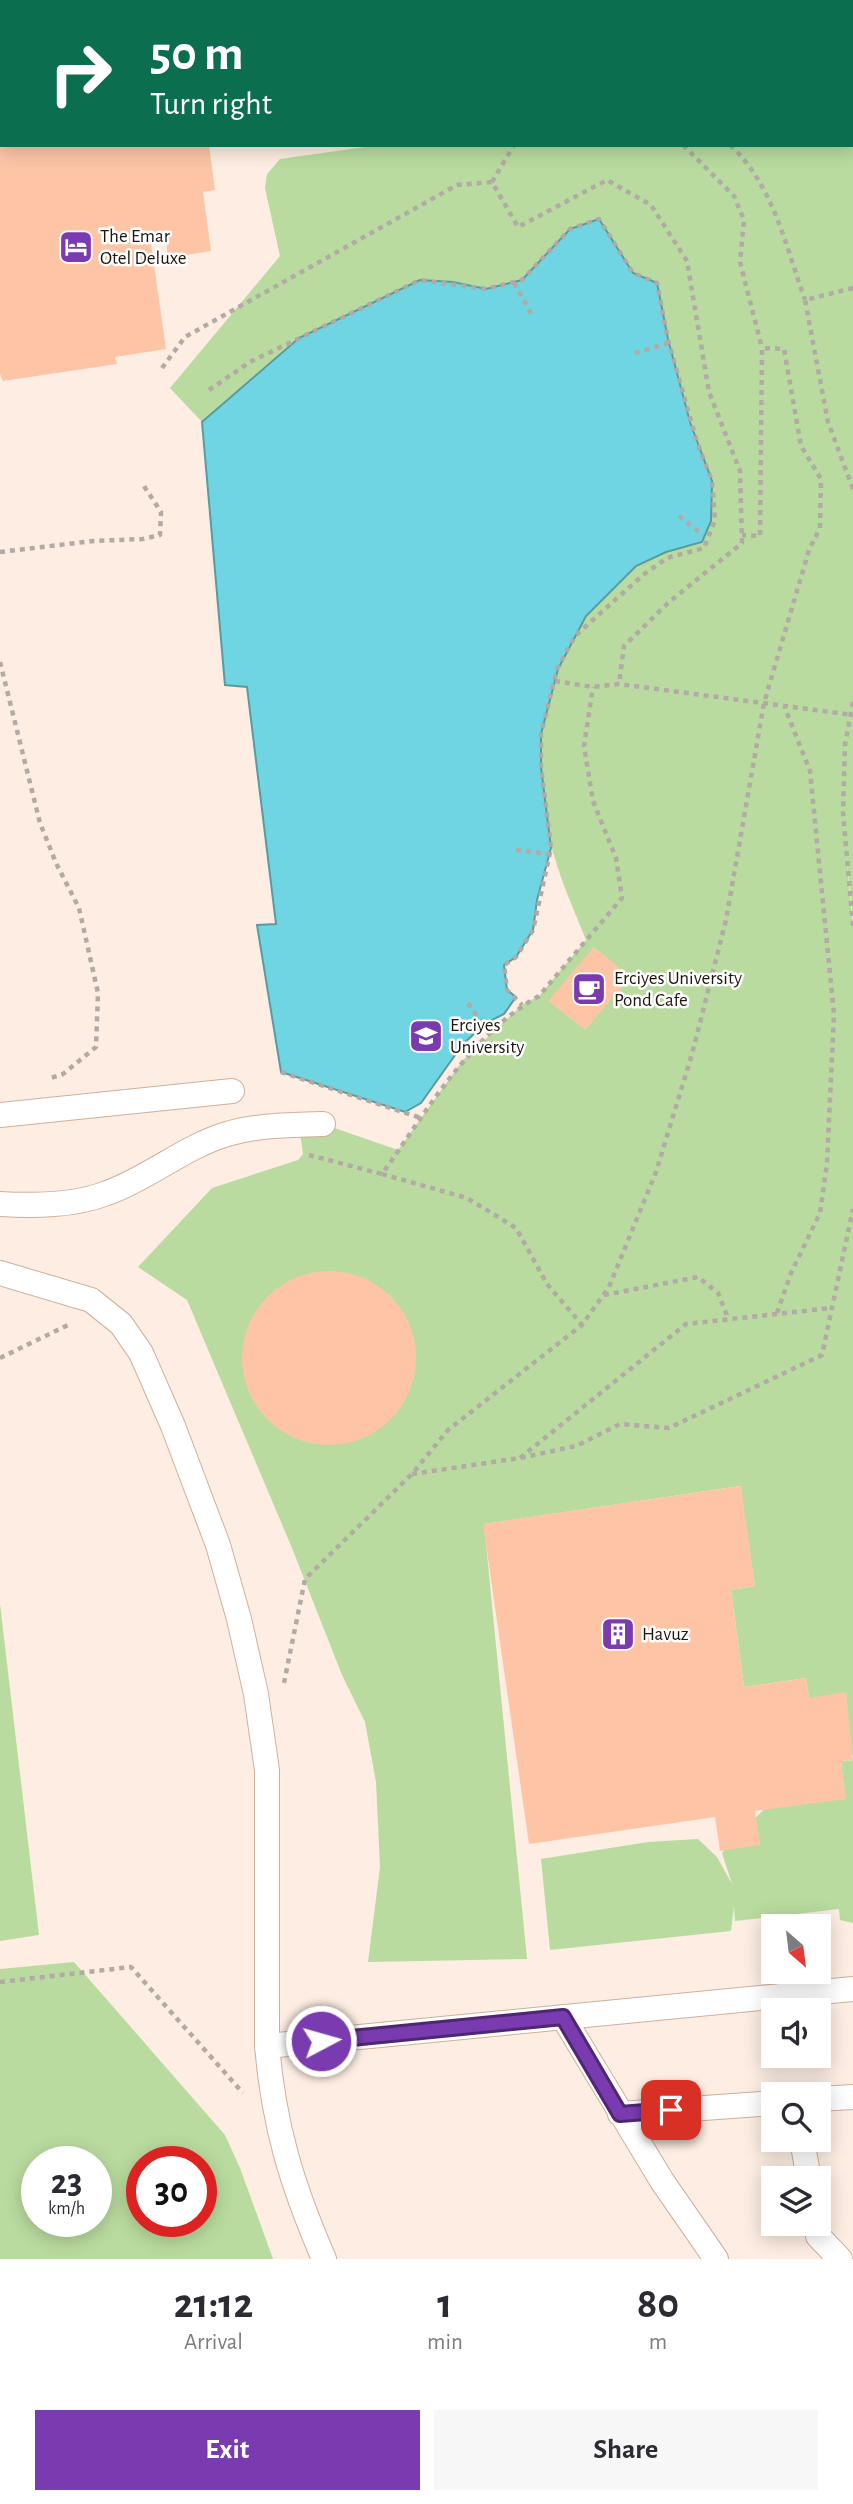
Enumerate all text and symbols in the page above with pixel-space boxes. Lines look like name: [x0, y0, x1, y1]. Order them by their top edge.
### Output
icon: right: [35, 28, 126, 119]
text: 50 m: [150, 30, 244, 79]
text: Turn right: [150, 88, 272, 120]
place label: The Emar Otel Deluxe: [100, 227, 187, 268]
hotel icon: The Emar Otel Deluxe: [57, 228, 95, 266]
place label: Erciyes University Pond Cafe: [614, 969, 742, 1010]
cafe icon: Erciyes University Pond Cafe: [570, 970, 608, 1008]
place label: Erciyes University: [450, 1016, 524, 1057]
school or university icon: Erciyes University: [407, 1017, 445, 1055]
building icon: Havuz: [599, 1615, 637, 1653]
place label: Havuz: [642, 1625, 689, 1644]
north arrow: [761, 1914, 831, 1984]
map controls: [761, 1914, 831, 2236]
button: sound: [761, 1998, 831, 2068]
position arrow: [284, 2004, 358, 2078]
pin: [641, 2080, 701, 2140]
button: search: [761, 2082, 831, 2152]
icon: arrive: [652, 2091, 690, 2129]
speed limit sign: 30: [126, 2146, 217, 2237]
text: 23: [51, 2165, 82, 2200]
button: layers: [761, 2166, 831, 2236]
text: km/h: [48, 2200, 85, 2218]
text: 21:12: [174, 2283, 253, 2325]
text: 1: [437, 2283, 452, 2325]
text: 80: [637, 2283, 679, 2325]
text: Arrival: [184, 2331, 243, 2354]
text: min: [427, 2331, 463, 2354]
text: m: [649, 2331, 667, 2354]
button: Exit: [35, 2410, 420, 2490]
button: Share: [434, 2410, 818, 2490]

